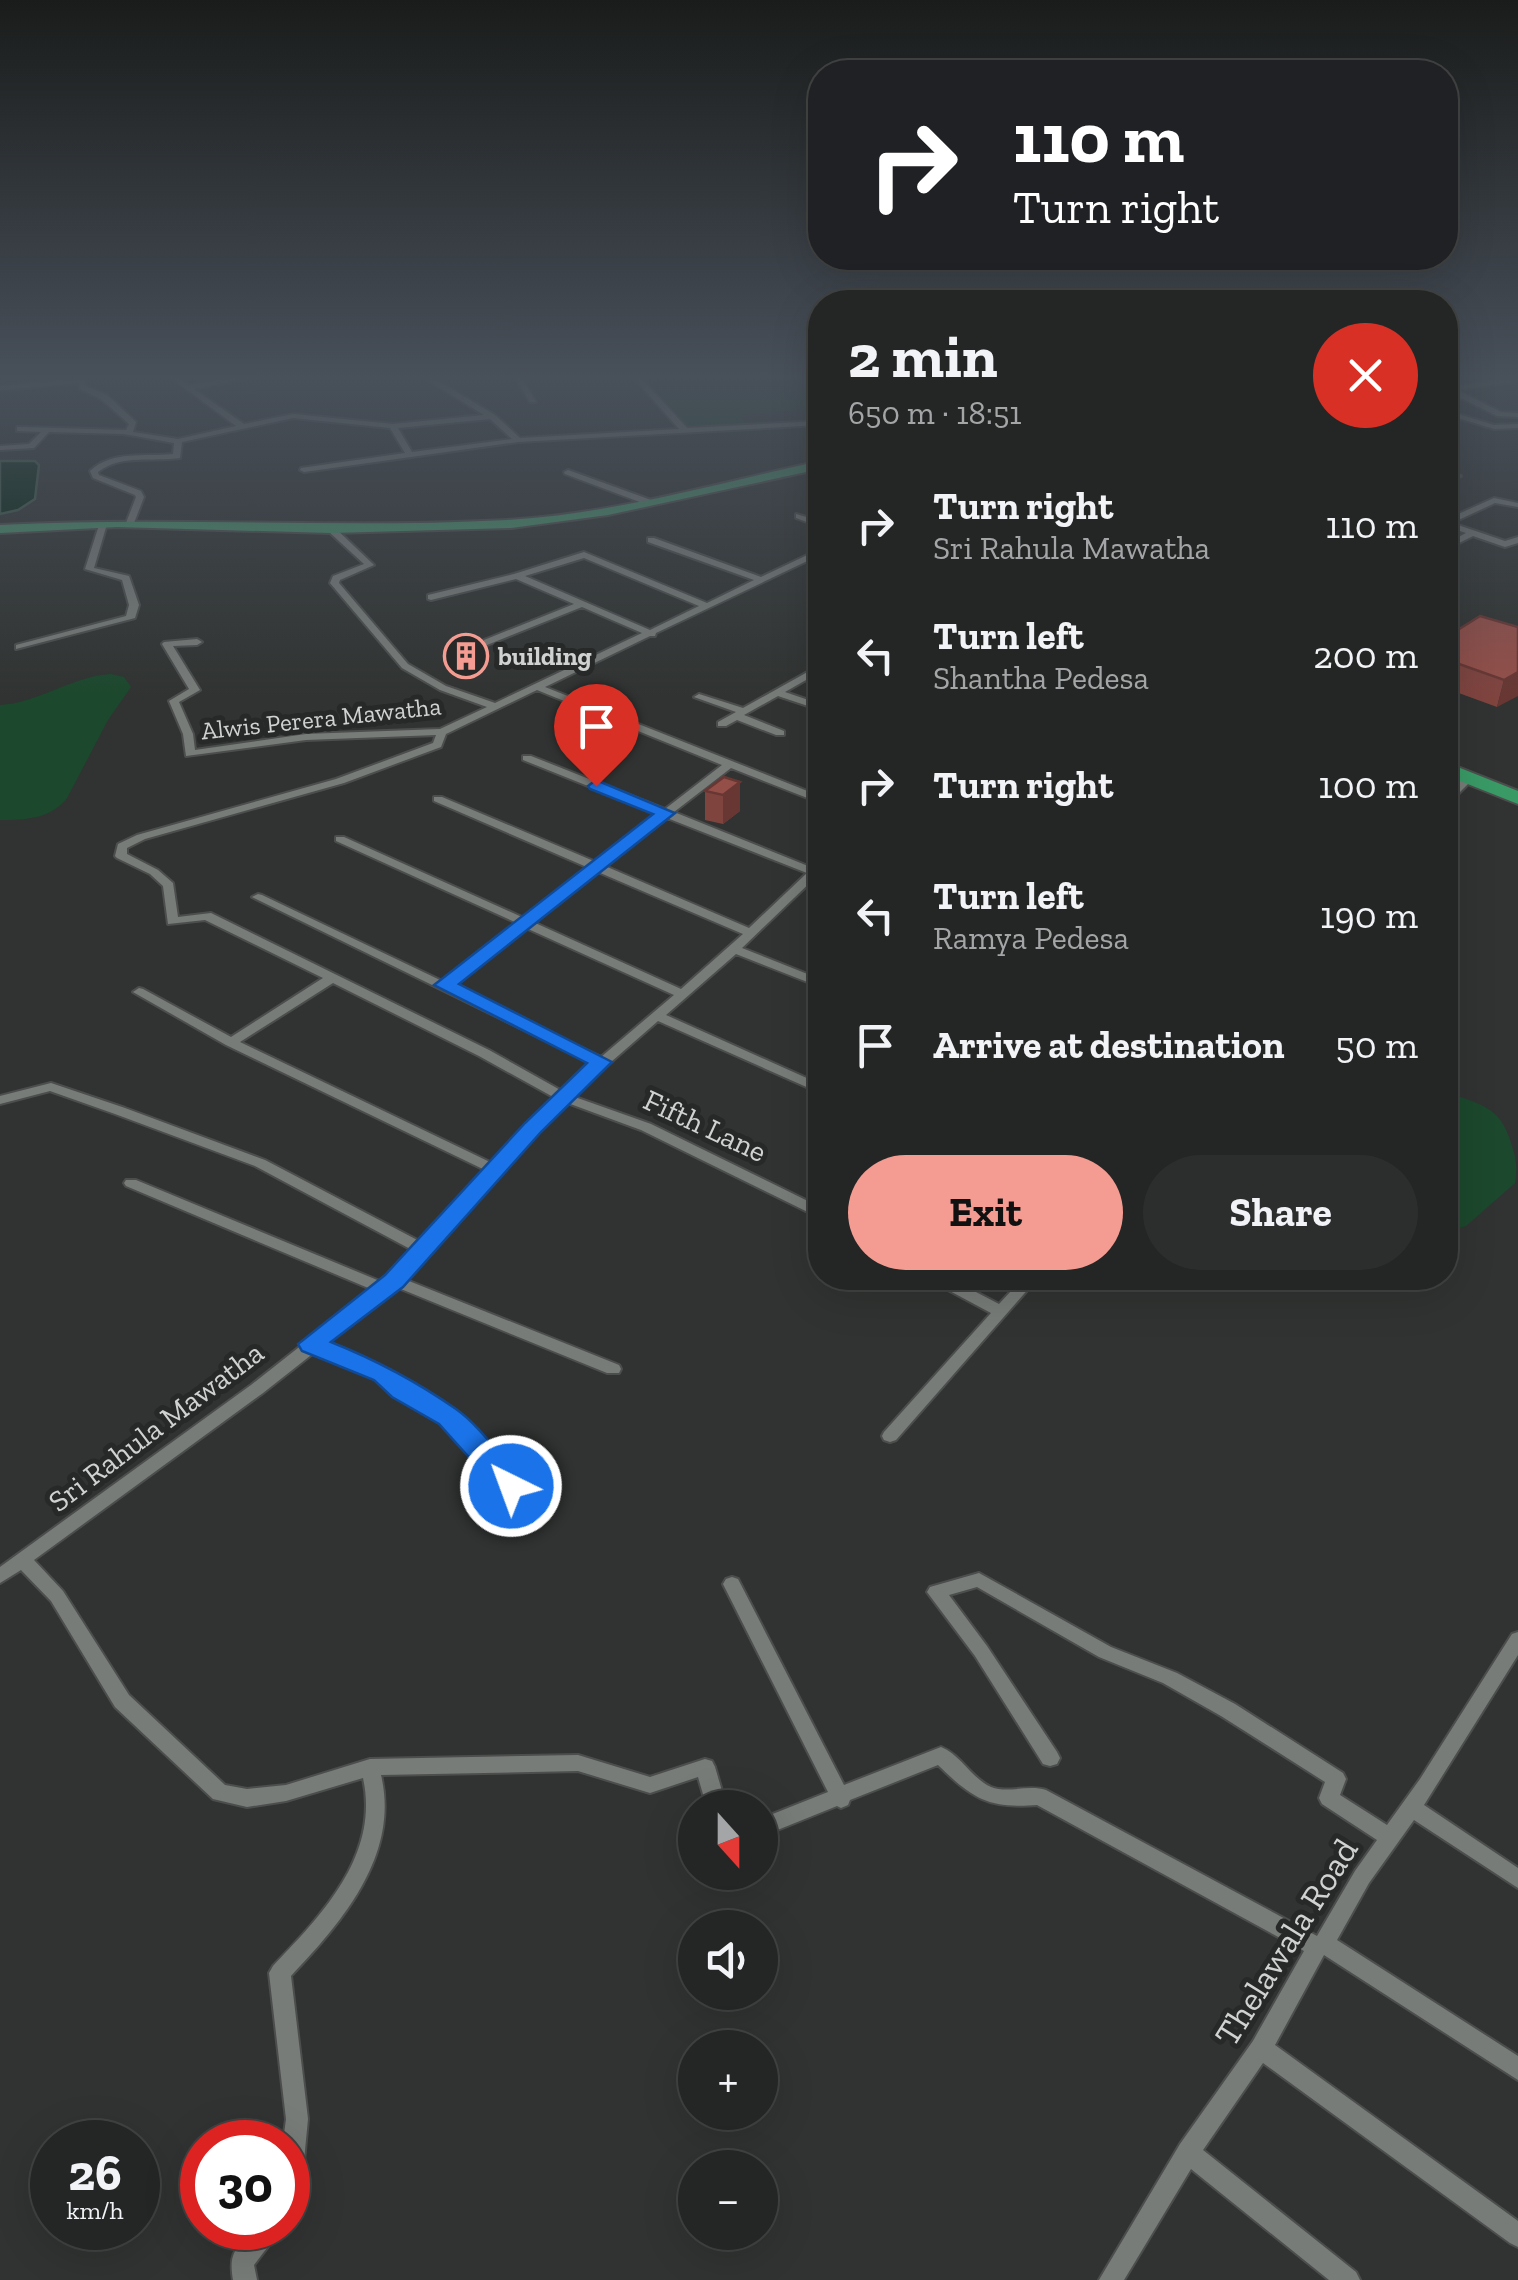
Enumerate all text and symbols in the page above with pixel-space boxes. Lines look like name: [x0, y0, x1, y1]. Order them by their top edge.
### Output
text: 110 m: [1013, 96, 1184, 180]
icon: right: [848, 100, 978, 230]
text: Turn right: [1013, 181, 1219, 235]
text: 2 min: [848, 320, 998, 392]
button: close: [1313, 323, 1418, 428]
text: 650 m · 18:51: [848, 394, 1022, 432]
text: Turn right: [933, 483, 1113, 529]
icon: right: [848, 498, 903, 553]
text: 110 m: [1325, 502, 1418, 548]
text: Sri Rahula Mawatha: [933, 529, 1210, 567]
text: Turn left: [933, 613, 1084, 659]
icon: left: [848, 628, 903, 683]
text: 200 m: [1313, 632, 1418, 678]
building icon: building: [443, 633, 489, 679]
place label: building: [497, 641, 592, 671]
text: Shantha Pedesa: [933, 659, 1149, 697]
pin: [554, 684, 639, 787]
street label: Alwis Perera Mawatha: [199, 690, 443, 746]
icon: arrive: [569, 699, 624, 754]
icon: right: [848, 758, 903, 813]
text: Turn right: [933, 762, 1113, 808]
text: 100 m: [1318, 762, 1418, 808]
text: Turn left: [933, 873, 1084, 919]
icon: left: [848, 888, 903, 943]
text: 190 m: [1320, 892, 1418, 938]
text: Ramya Pedesa: [933, 919, 1129, 957]
icon: arrive: [848, 1018, 903, 1073]
text: Arrive at destination: [933, 1022, 1284, 1068]
text: 50 m: [1335, 1022, 1418, 1068]
street label: Fifth Lane: [638, 1082, 772, 1170]
button: Exit: [848, 1155, 1123, 1270]
button: Share: [1143, 1155, 1418, 1270]
street label: Sri Rahula Mawatha: [41, 1334, 271, 1520]
position arrow: [459, 1434, 563, 1538]
north arrow: [678, 1790, 778, 1890]
map controls: [678, 1790, 778, 2250]
street label: Thelawala Road: [1206, 1831, 1366, 2053]
button: sound: [678, 1910, 778, 2010]
button: +: [678, 2030, 778, 2130]
speed limit sign: 30: [180, 2120, 310, 2250]
text: 26: [68, 2143, 122, 2203]
button: −: [678, 2150, 778, 2250]
text: km/h: [66, 2195, 124, 2225]

